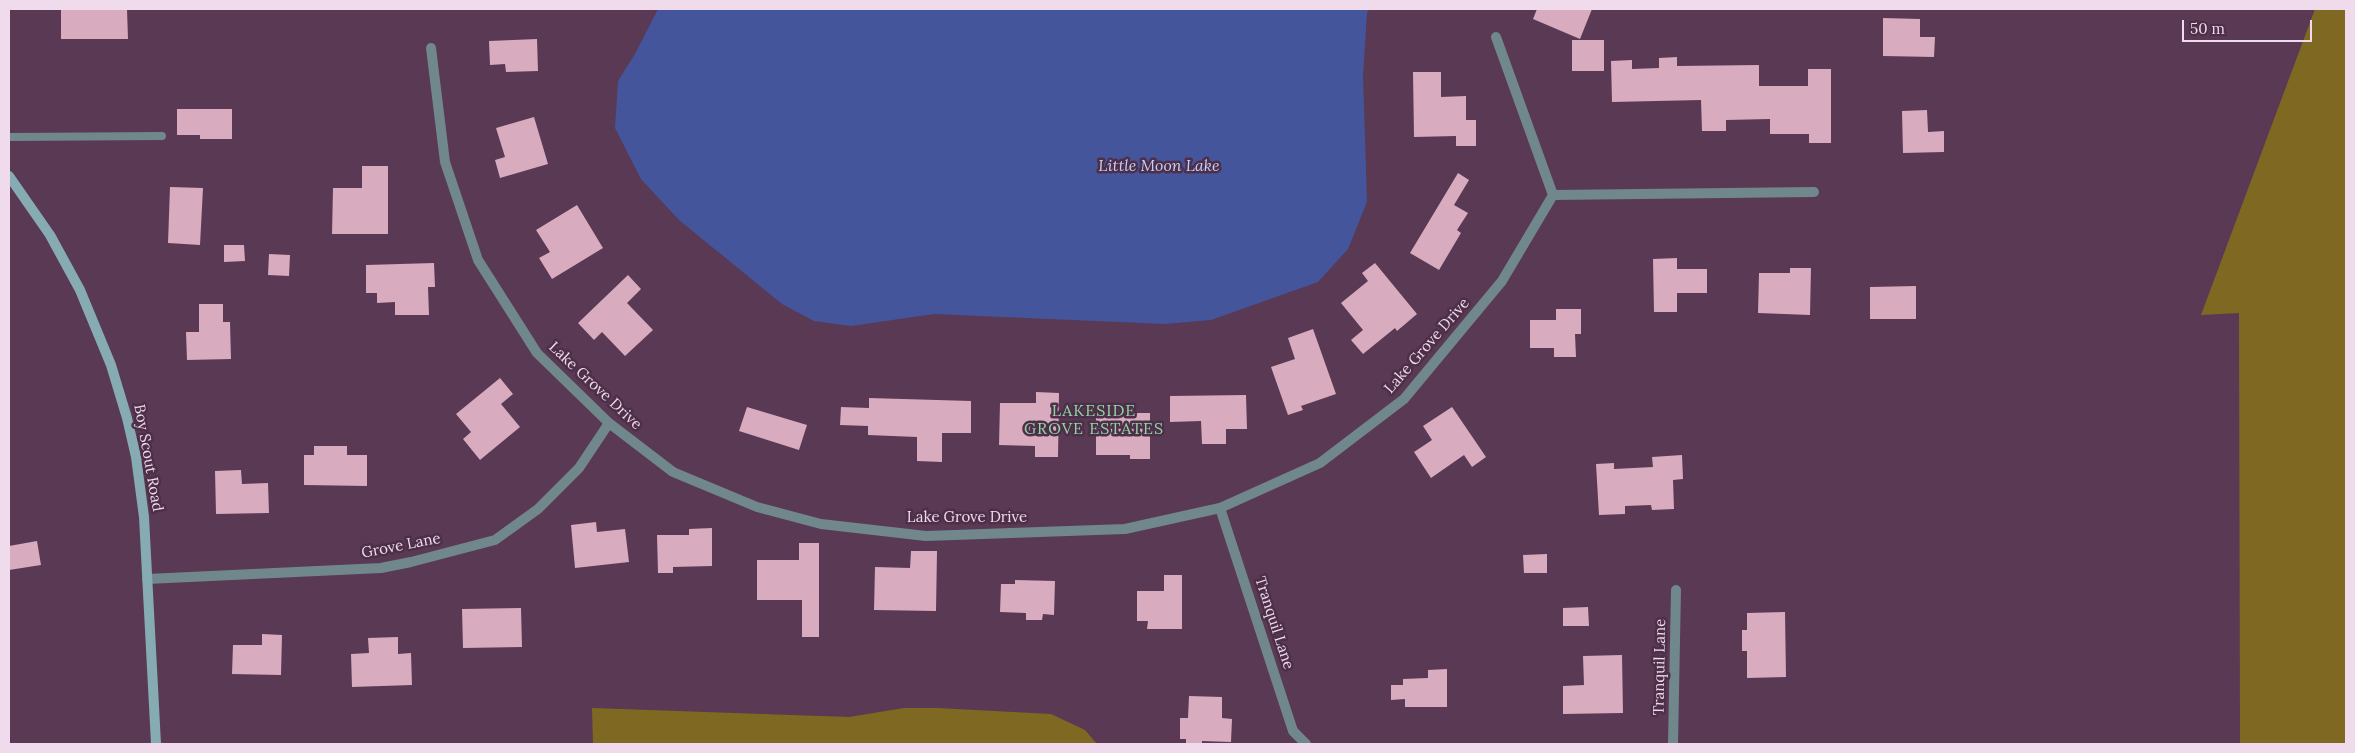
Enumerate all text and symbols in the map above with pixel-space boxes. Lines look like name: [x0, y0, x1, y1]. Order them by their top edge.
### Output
scale bar: [2185, 10, 2315, 42]
text: 50 m: [2190, 19, 2225, 38]
water label: Little Moon Lake: [1098, 156, 1220, 176]
street label: Lake Grove Drive: [1381, 295, 1473, 397]
street label: Lake Grove Drive: [545, 338, 645, 434]
district label: LAKESIDE GROVE ESTATES: [1022, 401, 1166, 439]
street label: Boy Scout Road: [130, 403, 166, 513]
street label: Lake Grove Drive: [907, 509, 1027, 527]
street label: Grove Lane: [360, 530, 442, 562]
street label: Tranquil Lane: [1251, 574, 1297, 672]
street label: Tranquil Lane: [1650, 619, 1670, 715]

